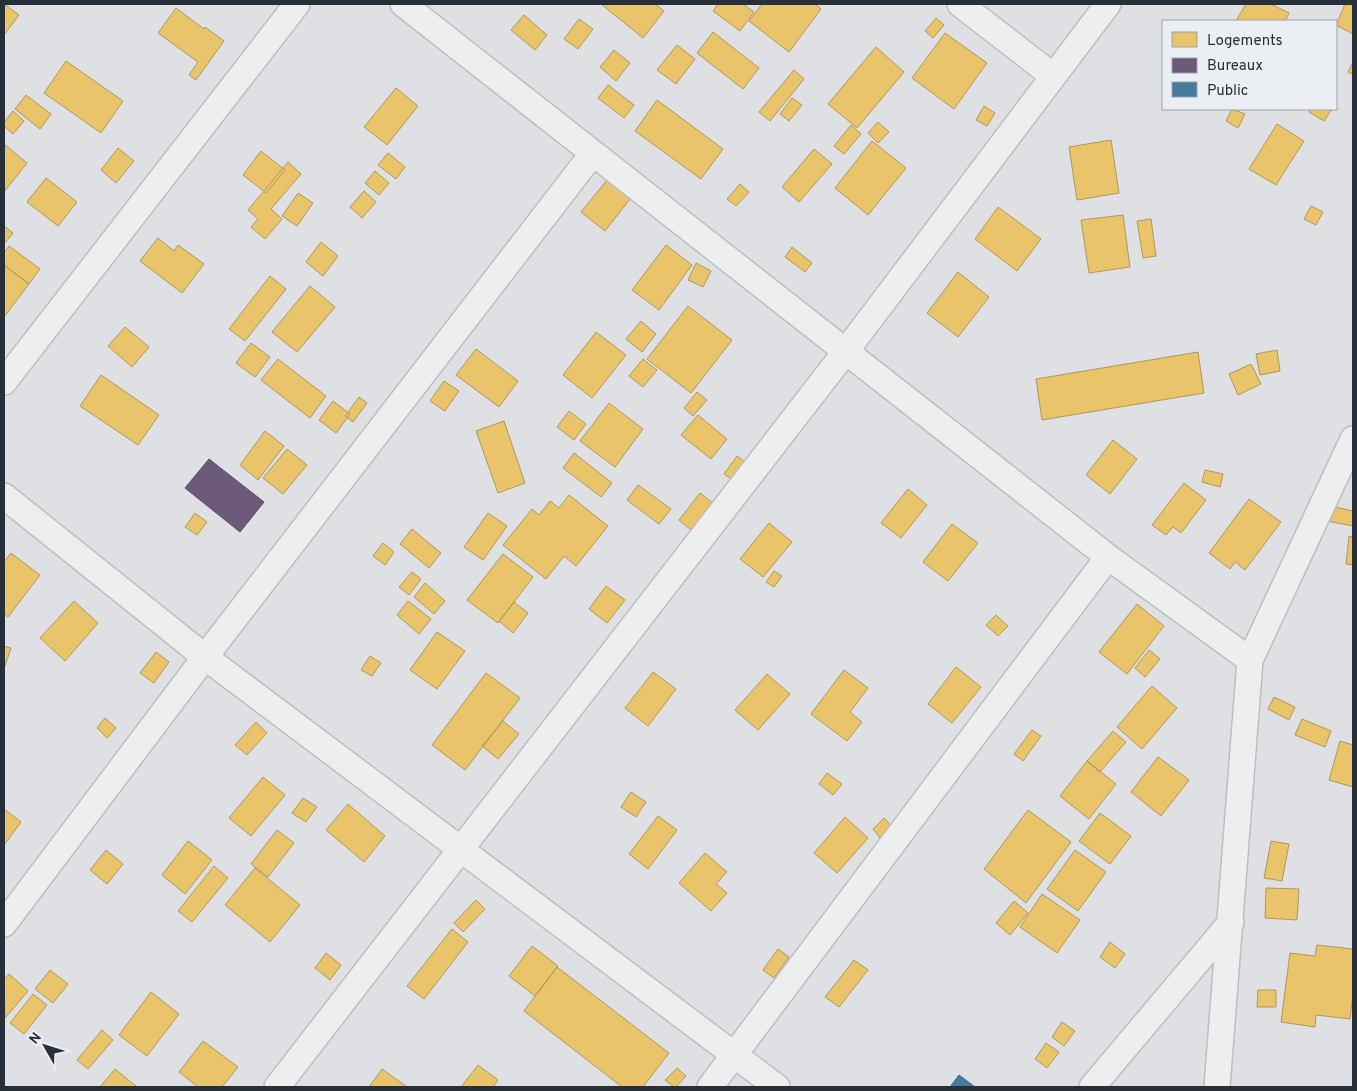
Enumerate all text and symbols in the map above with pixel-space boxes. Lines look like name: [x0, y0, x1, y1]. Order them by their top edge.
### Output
legend: [1162, 20, 1337, 110]
text: Logements: [1207, 32, 1283, 51]
text: Bureaux: [1207, 57, 1263, 76]
text: Public: [1207, 82, 1248, 101]
north arrow: [20, 1021, 70, 1071]
text: N: [26, 1030, 46, 1048]

